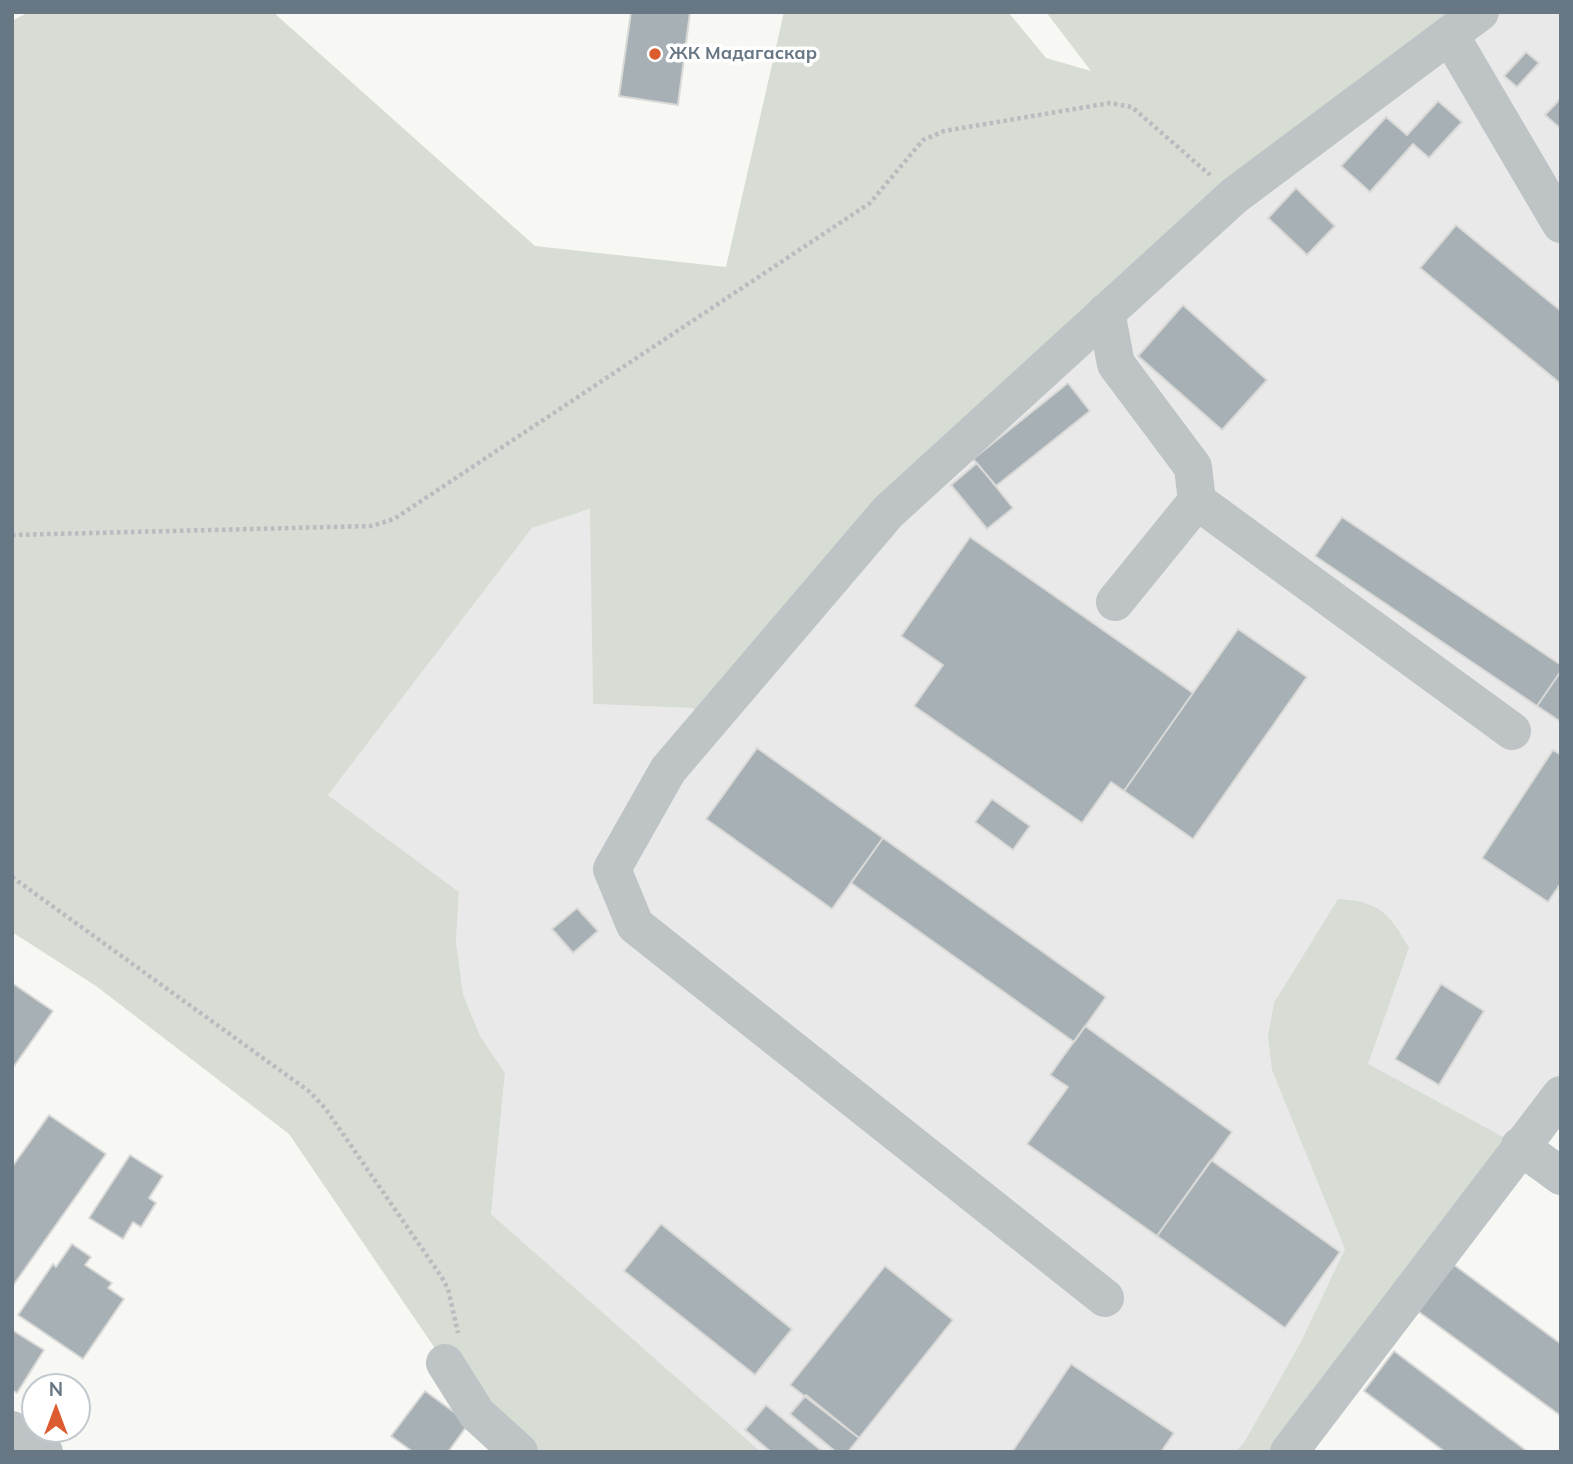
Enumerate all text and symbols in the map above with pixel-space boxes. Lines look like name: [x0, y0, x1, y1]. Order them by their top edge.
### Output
place label: ЖК Мадагаскар: [669, 43, 817, 65]
marker: ЖК Мадагаскар: [647, 46, 663, 62]
north arrow: [21, 1373, 91, 1443]
text: N: [49, 1377, 63, 1401]

